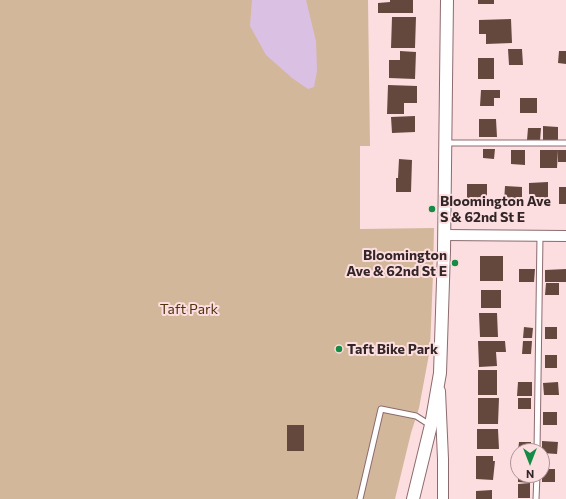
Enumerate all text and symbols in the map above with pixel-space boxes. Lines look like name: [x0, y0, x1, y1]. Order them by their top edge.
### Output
place label: Bloomington Ave S & 62nd St E: [440, 193, 551, 226]
marker: Bloomington Ave S & 62nd St E: [427, 204, 437, 214]
place label: Bloomington Ave & 62nd St E: [346, 247, 447, 280]
marker: Bloomington Ave & 62nd St E: [450, 258, 460, 268]
park label: Taft Park: [160, 301, 218, 317]
place label: Taft Bike Park: [347, 341, 438, 357]
marker: Taft Bike Park: [334, 344, 344, 354]
north arrow: [510, 443, 550, 483]
text: N: [526, 468, 534, 481]

